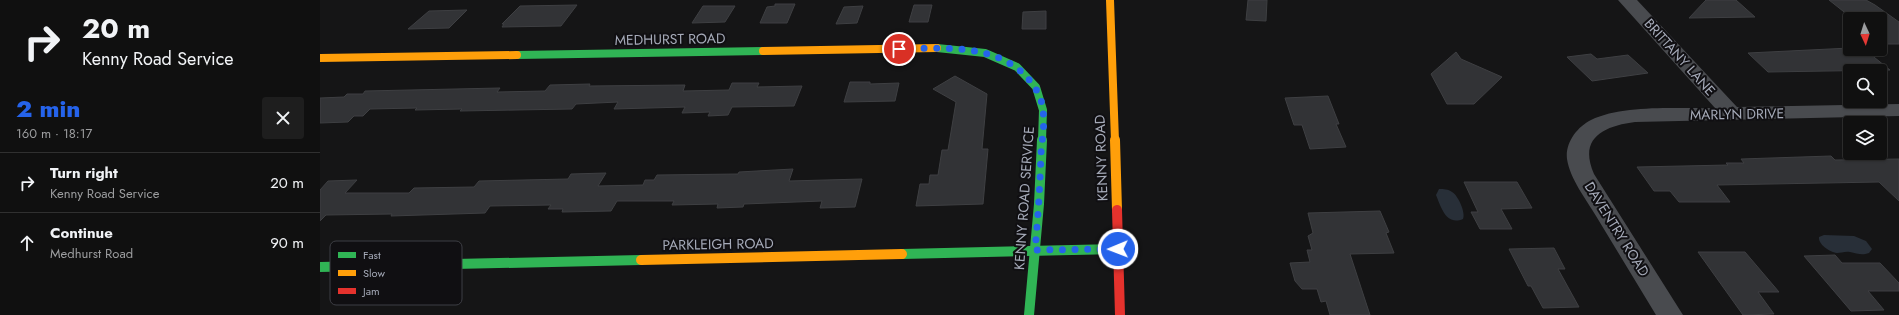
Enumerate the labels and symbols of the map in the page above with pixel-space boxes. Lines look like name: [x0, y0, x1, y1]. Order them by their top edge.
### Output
north arrow: [1843, 12, 1887, 56]
street label: BRITTANY LANE: [1640, 14, 1720, 100]
street label: MEDHURST ROAD: [614, 28, 726, 50]
pin: [882, 32, 916, 66]
street label: MARLYN DRIVE: [1690, 103, 1784, 125]
street label: KENNY ROAD: [1089, 114, 1113, 202]
street label: KENNY ROAD SERVICE: [1009, 125, 1039, 271]
street label: DAVENTRY ROAD: [1580, 178, 1654, 280]
position arrow: [1097, 228, 1139, 270]
street label: PARKLEIGH ROAD: [662, 233, 774, 255]
legend: [330, 241, 462, 305]
text: Fast: [363, 247, 381, 263]
text: Slow: [363, 265, 385, 281]
text: Jam: [361, 283, 380, 299]

